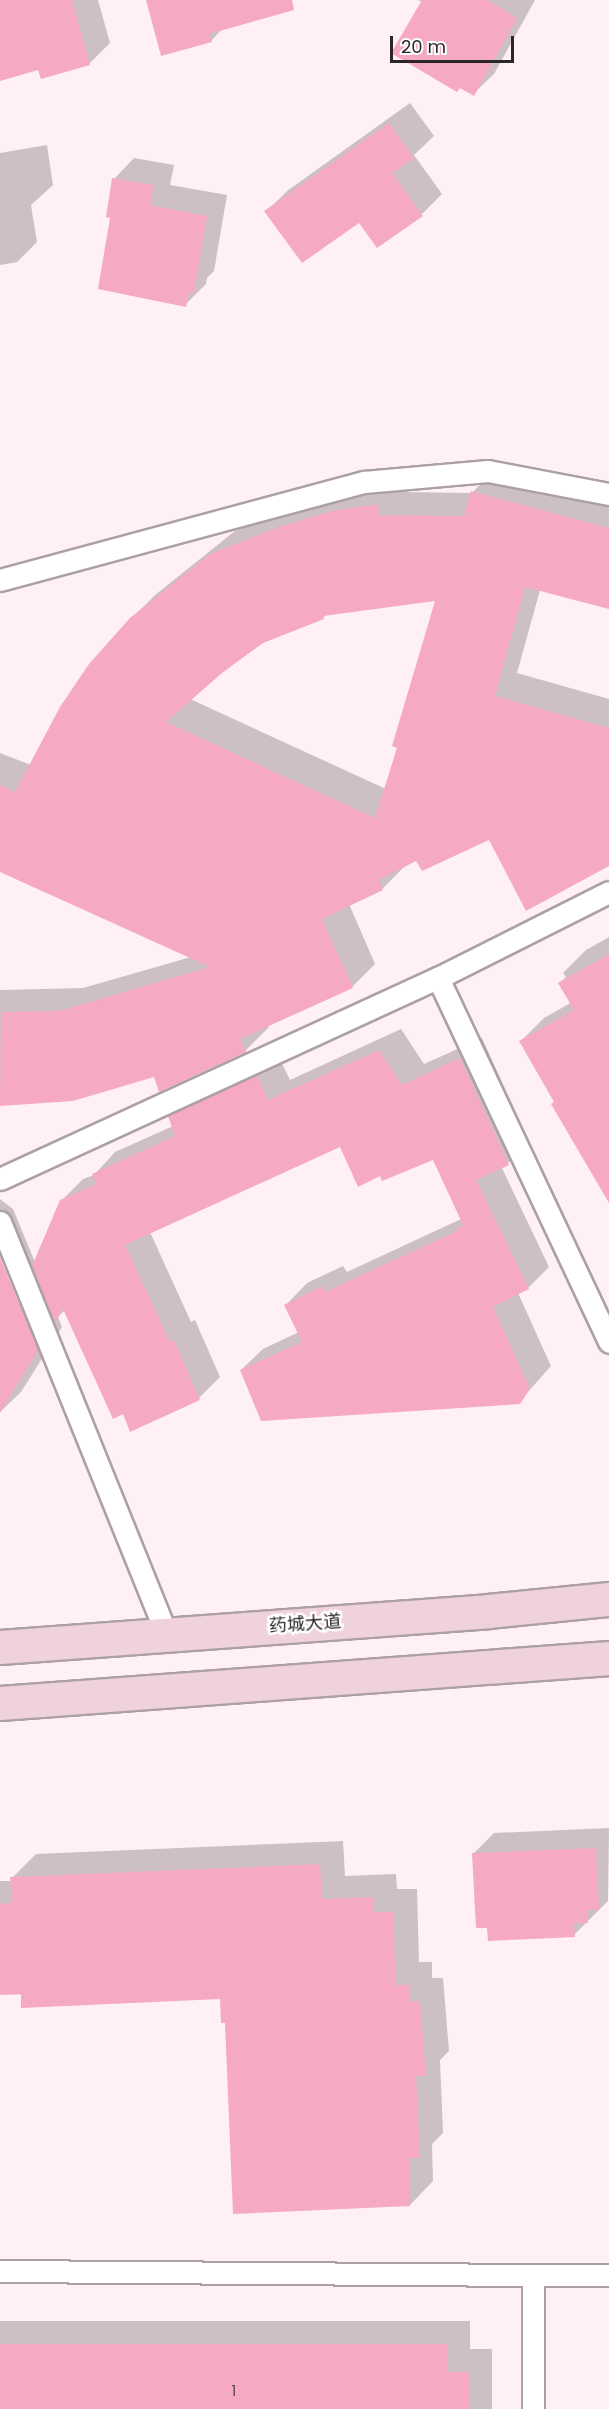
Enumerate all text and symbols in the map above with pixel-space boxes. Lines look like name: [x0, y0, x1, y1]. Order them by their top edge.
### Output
scale bar: [393, 24, 518, 62]
text: 20 m: [401, 34, 446, 59]
street label: 药城大道: [268, 1611, 342, 1637]
house number: 1: [232, 2382, 236, 2400]

